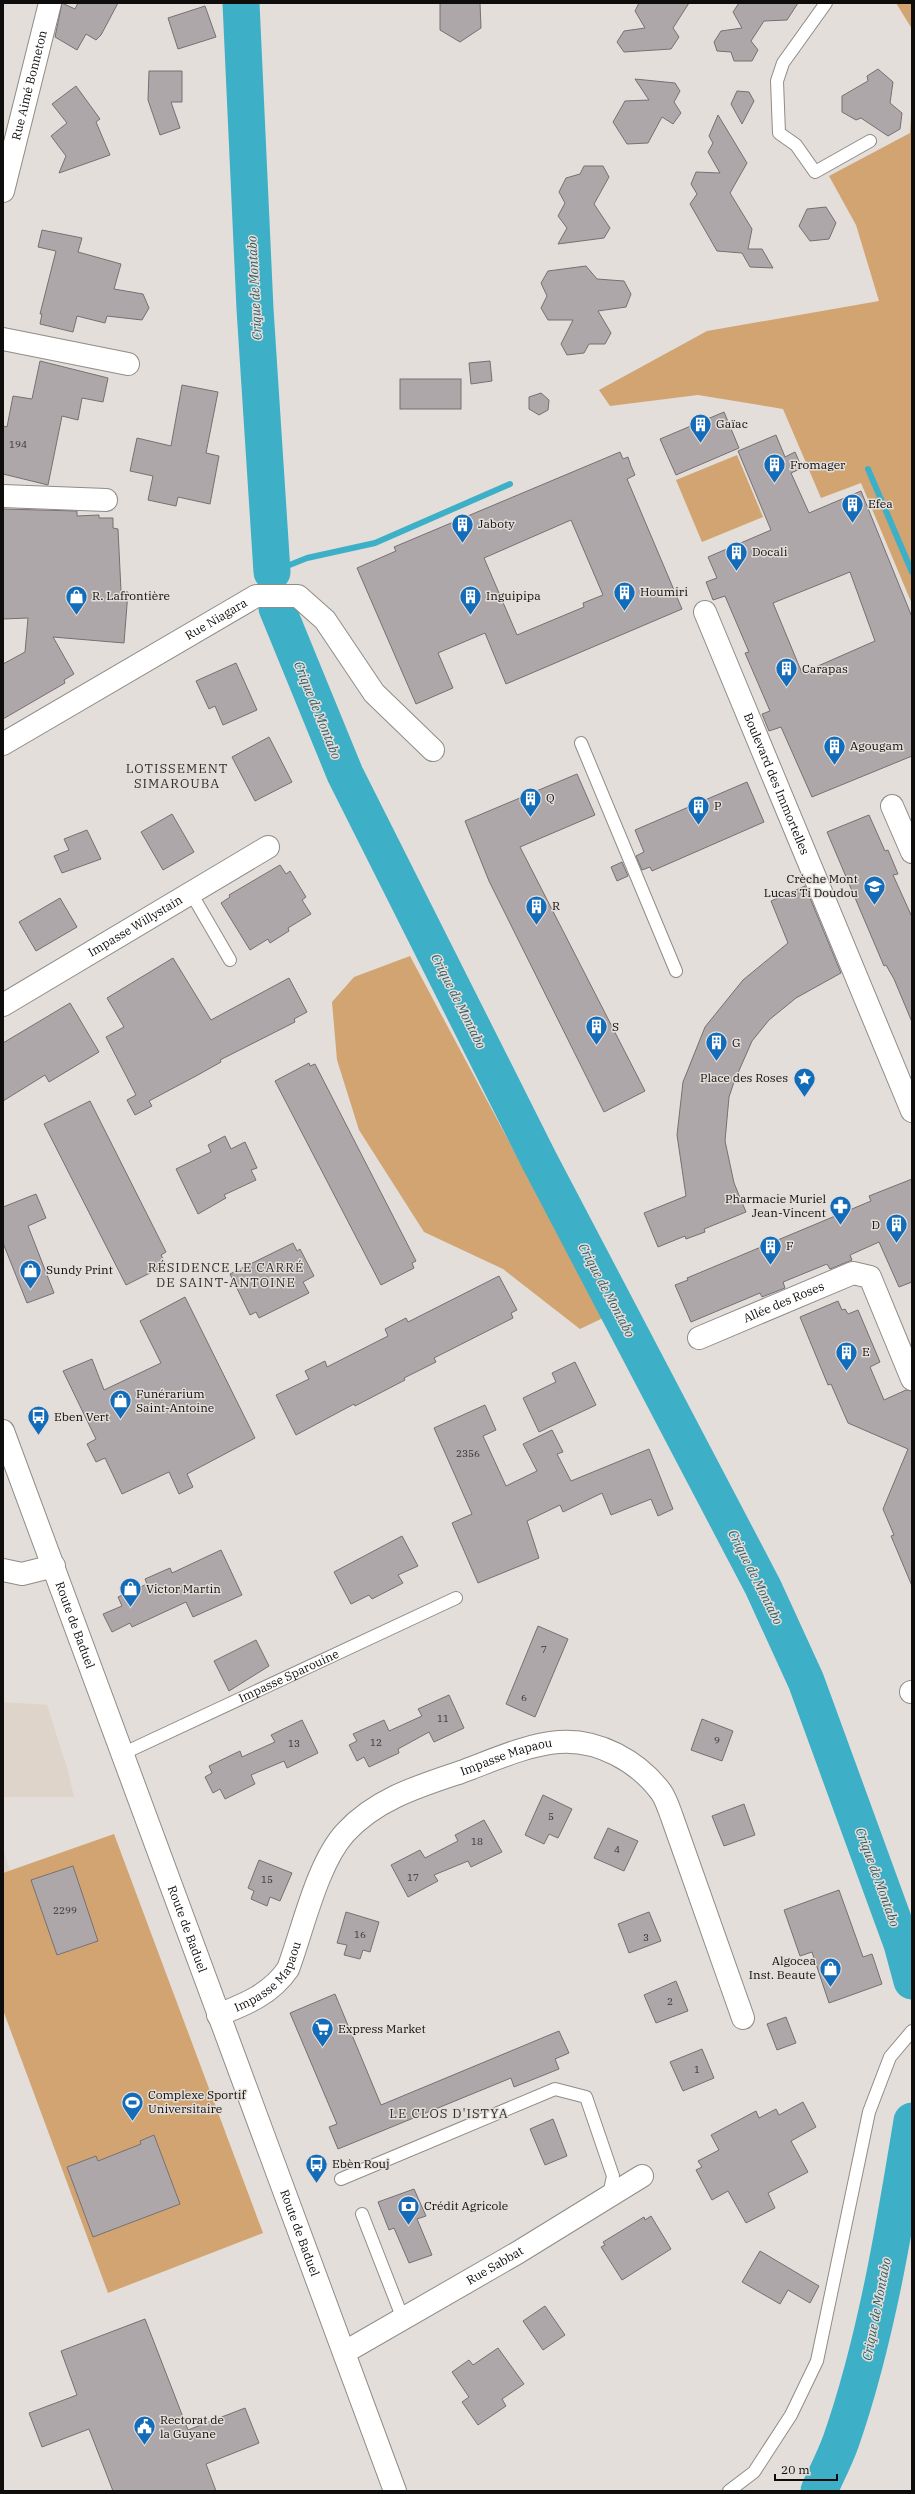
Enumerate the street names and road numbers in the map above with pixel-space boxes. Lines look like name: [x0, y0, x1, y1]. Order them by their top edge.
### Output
street label: Rue Aimé Bonneton: [8, 28, 50, 142]
street label: Rue Niagara: [182, 595, 250, 643]
street label: Boulevard des Immortelles: [741, 710, 813, 857]
street label: Impasse Willystain: [85, 892, 185, 960]
street label: Allée des Roses: [741, 1278, 826, 1325]
street label: Route de Baduel: [52, 1579, 98, 1671]
street label: Impasse Sparouine: [236, 1646, 341, 1706]
street label: Impasse Mapaou: [458, 1735, 554, 1779]
street label: Route de Baduel: [165, 1883, 211, 1975]
street label: Impasse Mapaou: [232, 1939, 304, 2015]
street label: Route de Baduel: [277, 2187, 323, 2279]
street label: Rue Sabbat: [463, 2243, 526, 2288]

